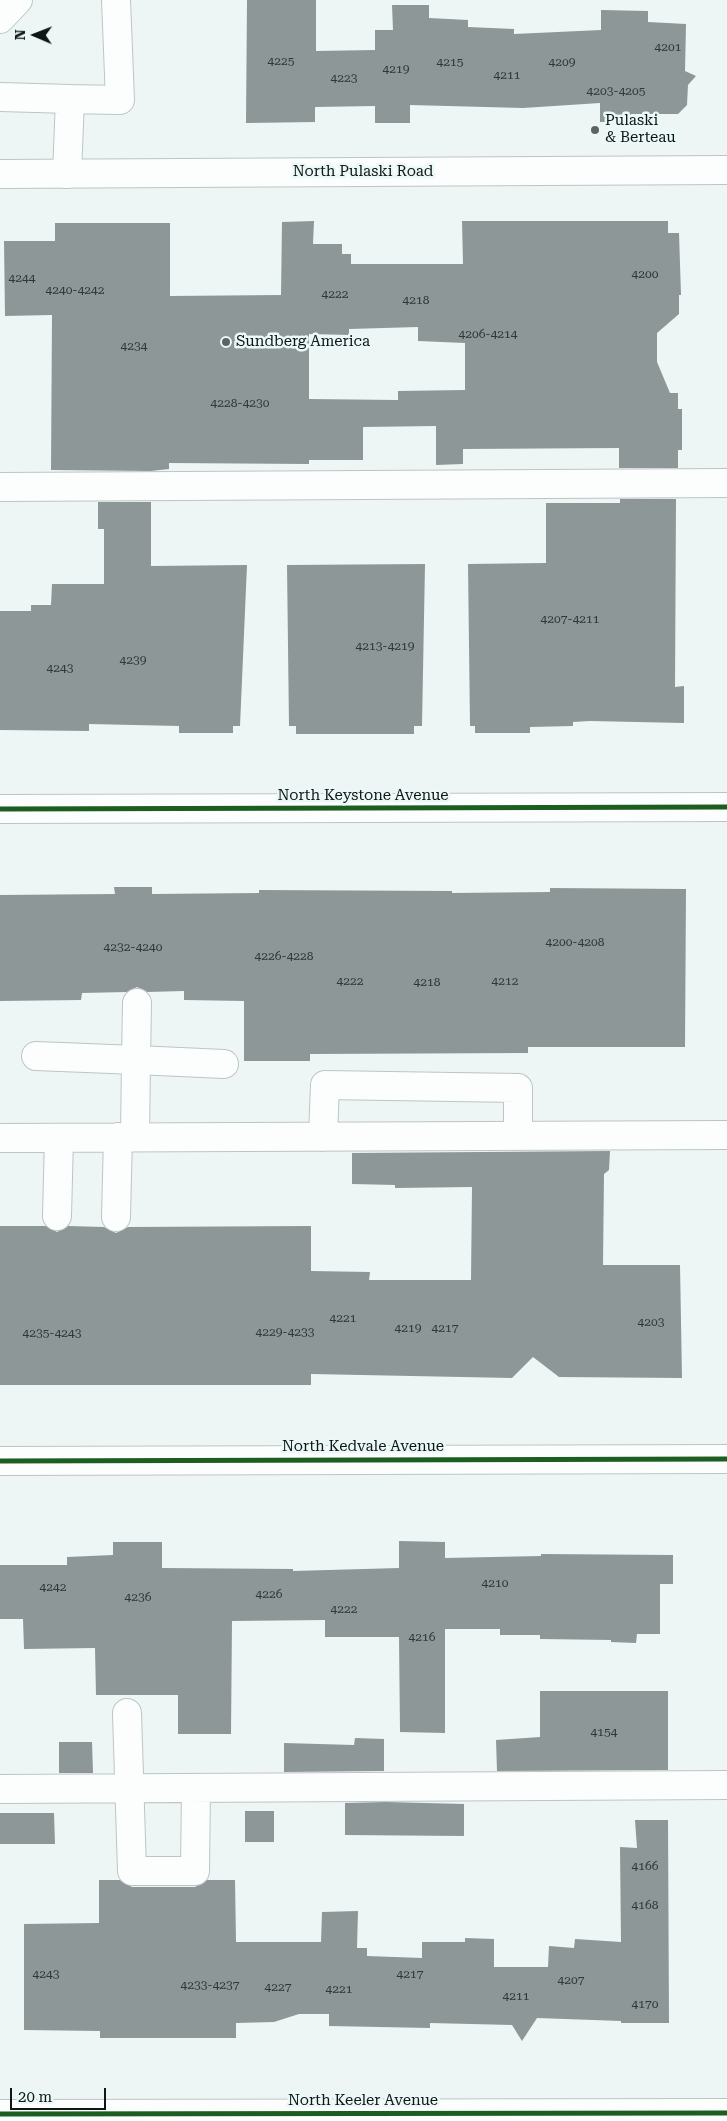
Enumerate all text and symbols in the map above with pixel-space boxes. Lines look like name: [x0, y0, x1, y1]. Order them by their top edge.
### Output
north arrow: [10, 10, 60, 60]
text: N: [12, 29, 28, 40]
house number: 4201: [655, 40, 681, 54]
house number: 4225: [268, 54, 294, 68]
house number: 4215: [437, 55, 463, 69]
house number: 4209: [549, 55, 575, 69]
house number: 4219: [383, 62, 409, 76]
house number: 4211: [494, 68, 520, 82]
house number: 4223: [331, 71, 357, 85]
house number: 4203-4205: [586, 84, 646, 98]
place label: Pulaski & Berteau: [605, 112, 676, 147]
marker: Pulaski & Berteau: [589, 124, 601, 136]
street label: North Pulaski Road: [293, 163, 433, 181]
house number: 4200: [632, 267, 658, 281]
house number: 4244: [9, 271, 35, 285]
house number: 4240-4242: [45, 283, 105, 297]
house number: 4222: [322, 287, 348, 301]
house number: 4218: [403, 293, 429, 307]
house number: 4206-4214: [458, 327, 518, 341]
place label: Sundberg America: [236, 333, 370, 351]
marker: Sundberg America: [220, 336, 232, 348]
house number: 4234: [121, 339, 147, 353]
house number: 4228-4230: [210, 396, 270, 410]
house number: 4207-4211: [540, 612, 600, 626]
house number: 4213-4219: [355, 639, 415, 653]
house number: 4239: [120, 653, 146, 667]
house number: 4243: [47, 661, 73, 675]
street label: North Keystone Avenue: [277, 787, 449, 805]
house number: 4200-4208: [545, 935, 605, 949]
house number: 4232-4240: [103, 940, 163, 954]
house number: 4226-4228: [254, 949, 314, 963]
house number: 4222: [337, 974, 363, 988]
house number: 4212: [492, 974, 518, 988]
house number: 4218: [414, 975, 440, 989]
house number: 4221: [330, 1311, 356, 1325]
house number: 4203: [638, 1315, 664, 1329]
house number: 4219: [395, 1321, 421, 1335]
house number: 4217: [432, 1321, 458, 1335]
house number: 4229-4233: [255, 1325, 315, 1339]
house number: 4235-4243: [22, 1326, 82, 1340]
street label: North Kedvale Avenue: [282, 1438, 444, 1456]
house number: 4210: [482, 1576, 508, 1590]
house number: 4242: [40, 1580, 66, 1594]
house number: 4226: [256, 1587, 282, 1601]
house number: 4236: [125, 1590, 151, 1604]
house number: 4222: [331, 1602, 357, 1616]
house number: 4216: [409, 1630, 435, 1644]
house number: 4154: [591, 1725, 617, 1739]
house number: 4166: [632, 1859, 658, 1873]
house number: 4168: [632, 1898, 658, 1912]
house number: 4243: [33, 1967, 59, 1981]
house number: 4217: [397, 1967, 423, 1981]
house number: 4207: [558, 1973, 584, 1987]
house number: 4233-4237: [180, 1978, 240, 1992]
house number: 4227: [265, 1980, 291, 1994]
house number: 4221: [326, 1982, 352, 1996]
house number: 4211: [503, 1989, 529, 2003]
house number: 4170: [632, 1997, 658, 2011]
scale bar: [12, 2078, 109, 2110]
text: 20 m: [18, 2088, 52, 2106]
street label: North Keeler Avenue: [288, 2092, 438, 2110]

